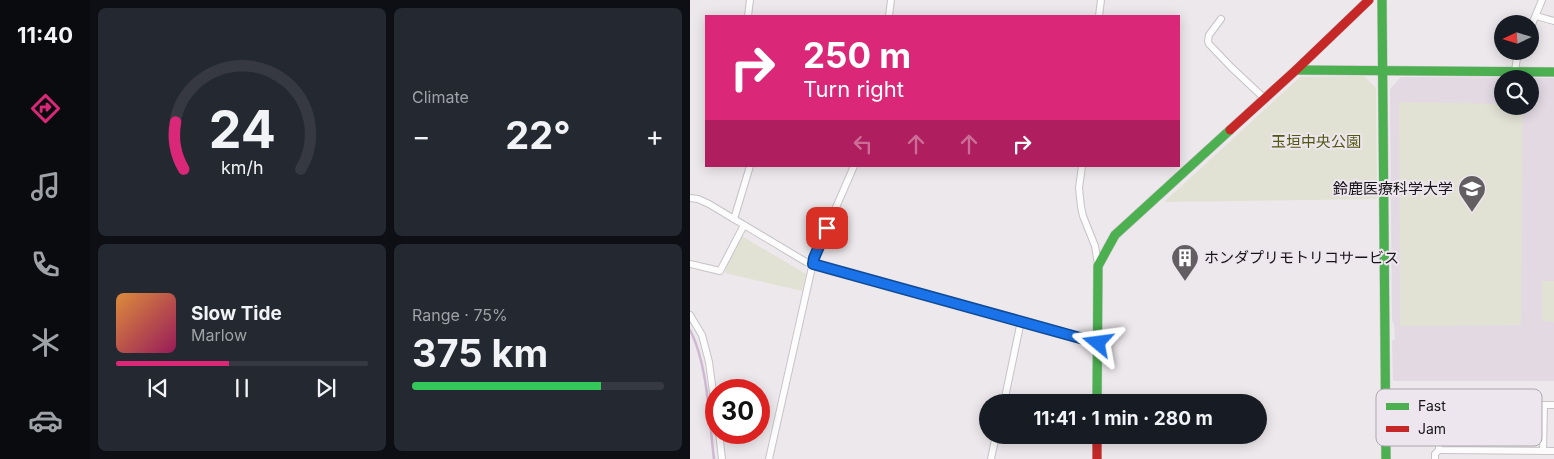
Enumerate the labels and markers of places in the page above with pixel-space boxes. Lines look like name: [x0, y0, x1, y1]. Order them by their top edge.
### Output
school or university icon: 鈴鹿医療科学大学: [1457, 174, 1487, 213]
place label: 鈴鹿医療科学大学: [1333, 179, 1453, 198]
pin: [806, 207, 848, 249]
building icon: ホンダプリモトリコサービス: [1170, 243, 1200, 282]
place label: ホンダプリモトリコサービス: [1204, 248, 1399, 267]

